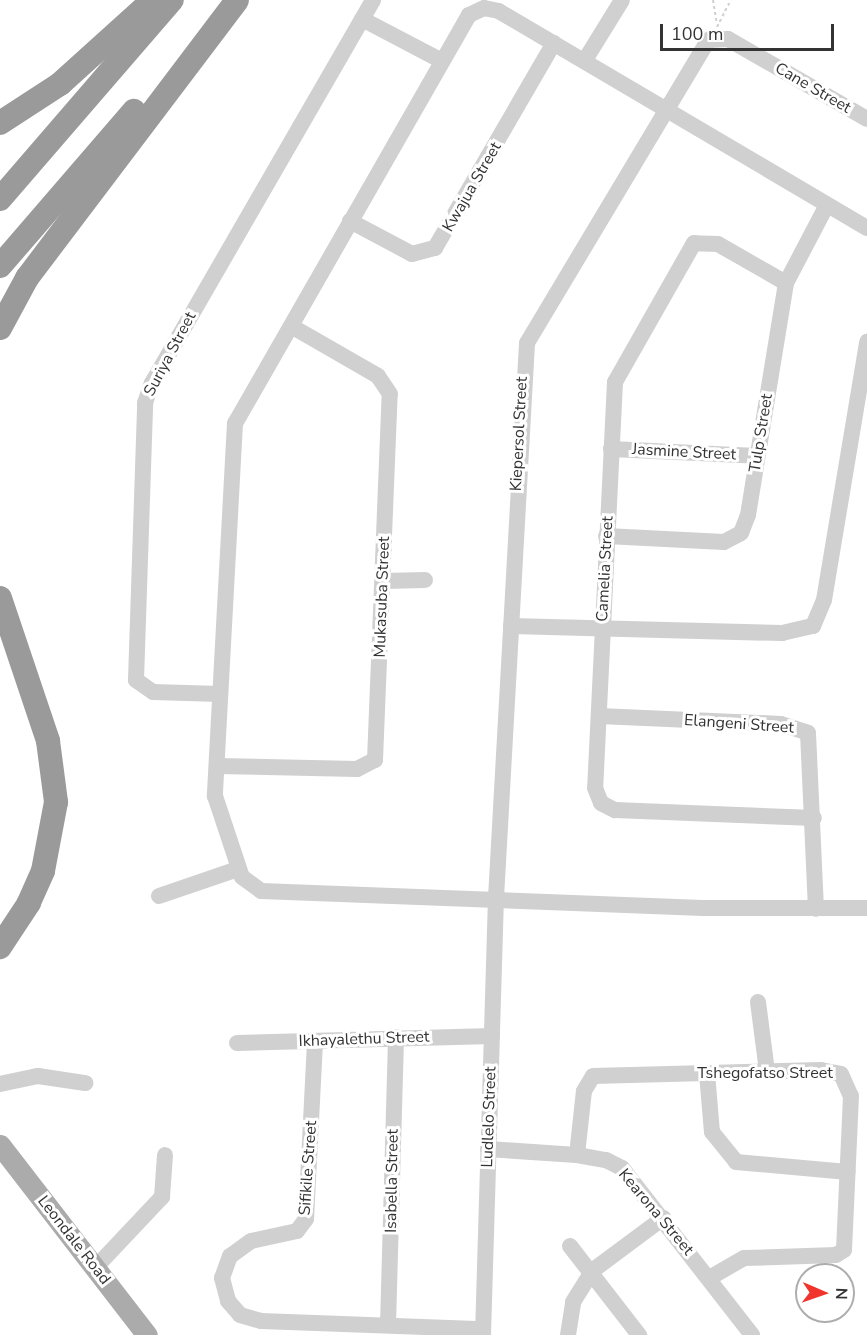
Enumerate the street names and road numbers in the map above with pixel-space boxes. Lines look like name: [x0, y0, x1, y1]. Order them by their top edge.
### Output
street label: Cane Street: [772, 59, 854, 117]
street label: Kwajua Street: [439, 139, 505, 235]
street label: Suriya Street: [140, 309, 200, 399]
street label: Kiepersol Street: [506, 376, 532, 492]
street label: Tulp Street: [745, 392, 777, 474]
street label: Jasmine Street: [632, 440, 736, 464]
street label: Camelia Street: [593, 516, 617, 622]
street label: Mukasuba Street: [370, 536, 394, 658]
street label: Elangeni Street: [683, 711, 795, 737]
street label: Ikhayalethu Street: [298, 1027, 430, 1051]
street label: Tshegofatso Street: [697, 1063, 833, 1083]
street label: Ludlelo Street: [478, 1066, 500, 1168]
street label: Sifikile Street: [295, 1120, 321, 1216]
street label: Isabella Street: [381, 1129, 403, 1233]
street label: Kearona Street: [614, 1165, 698, 1259]
street label: Leondale Road: [33, 1192, 115, 1288]

